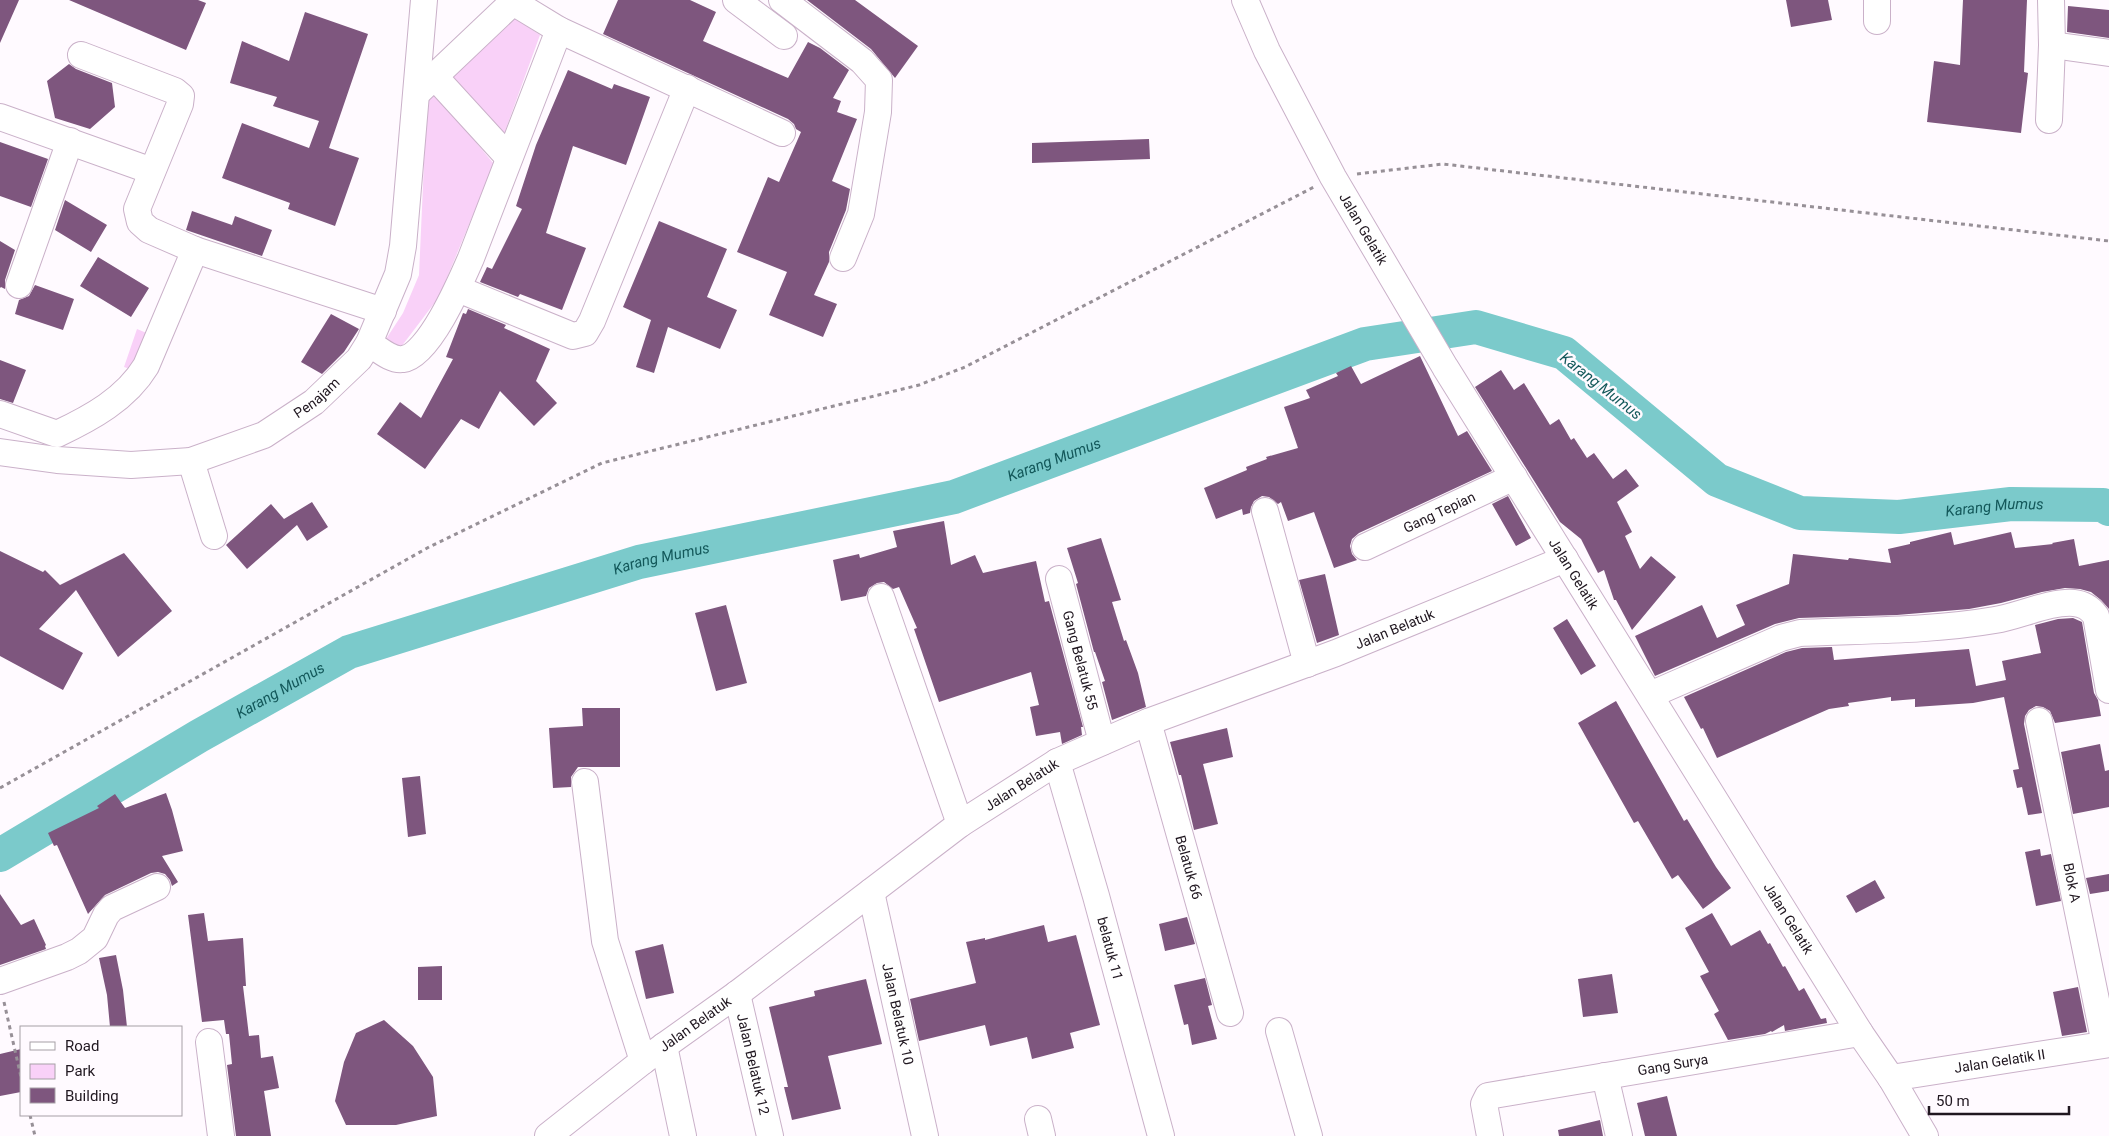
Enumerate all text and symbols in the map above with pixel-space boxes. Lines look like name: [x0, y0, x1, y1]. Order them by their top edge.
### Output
street label: Jalan Gelatik: [1336, 190, 1391, 268]
water label: Karang Mumus: [1557, 349, 1645, 423]
street label: Penajam: [291, 374, 343, 421]
water label: Karang Mumus: [1005, 434, 1104, 485]
street label: Gang Tepian: [1401, 488, 1478, 536]
water label: Karang Mumus: [1944, 495, 2044, 521]
street label: Jalan Gelatik: [1546, 535, 1602, 613]
water label: Karang Mumus: [611, 539, 711, 579]
street label: Jalan Belatuk: [1353, 605, 1437, 652]
street label: Gang Belatuk 55: [1060, 609, 1101, 712]
water label: Karang Mumus: [233, 659, 328, 722]
street label: Jalan Belatuk: [982, 755, 1062, 814]
street label: Belatuk 66: [1172, 833, 1206, 901]
street label: Blok A: [2060, 862, 2084, 904]
street label: Jalan Gelatik: [1760, 880, 1817, 958]
street label: belatuk 11: [1094, 915, 1126, 982]
street label: Jalan Belatuk 10: [879, 962, 917, 1066]
street label: Jalan Belatuk: [656, 992, 735, 1055]
street label: Jalan Belatuk 12: [734, 1012, 773, 1116]
legend: [20, 1026, 182, 1116]
text: Road: [65, 1037, 99, 1055]
street label: Jalan Gelatik II: [1953, 1046, 2046, 1076]
street label: Gang Surya: [1636, 1051, 1709, 1079]
text: Park: [65, 1062, 96, 1080]
scale bar: [1929, 1084, 2069, 1116]
text: Building: [65, 1087, 119, 1105]
text: 50 m: [1936, 1092, 1970, 1110]

